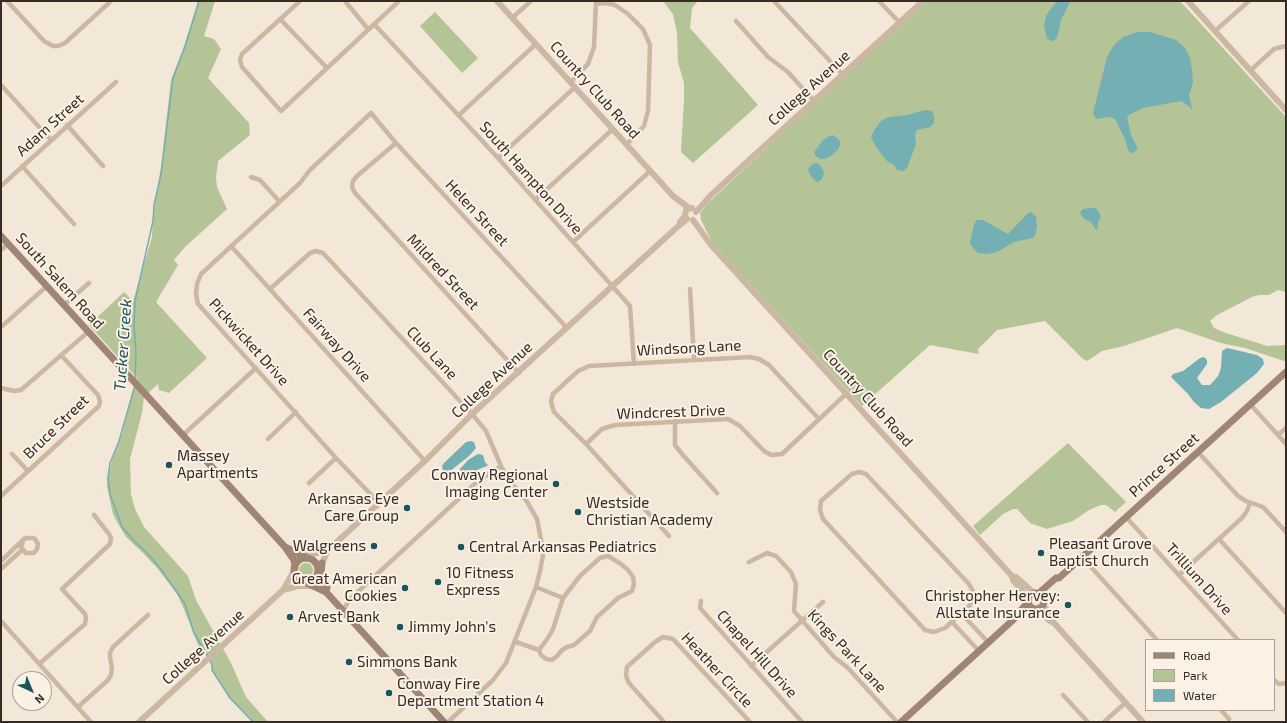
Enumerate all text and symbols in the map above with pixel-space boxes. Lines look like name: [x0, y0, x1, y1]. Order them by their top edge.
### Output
street label: Country Club Road: [546, 37, 644, 143]
street label: College Avenue: [764, 47, 854, 129]
street label: Adam Street: [13, 90, 87, 160]
street label: South Hampton Drive: [476, 118, 586, 238]
street label: Helen Street: [442, 176, 512, 250]
street label: South Salem Road: [12, 229, 108, 333]
street label: Mildred Street: [403, 230, 483, 314]
street label: Pickwicket Drive: [205, 295, 293, 389]
water label: Tucker Creek: [110, 298, 136, 392]
street label: Fairway Drive: [299, 304, 375, 386]
street label: Club Lane: [403, 323, 461, 383]
street label: Windsong Lane: [636, 336, 742, 360]
street label: College Avenue: [448, 338, 536, 422]
street label: Country Club Road: [819, 345, 917, 451]
street label: Bruce Street: [19, 391, 93, 463]
street label: Windcrest Drive: [616, 401, 726, 423]
street label: Prince Street: [1125, 429, 1203, 501]
place label: Massey Apartments: [177, 447, 258, 482]
marker: Massey Apartments: [164, 460, 174, 470]
place label: Conway Regional Imaging Center: [431, 466, 548, 501]
marker: Conway Regional Imaging Center: [551, 479, 561, 489]
place label: Arkansas Eye Care Group: [308, 490, 399, 525]
place label: Westside Christian Academy: [586, 494, 713, 529]
marker: Arkansas Eye Care Group: [402, 503, 412, 513]
marker: Westside Christian Academy: [573, 507, 583, 517]
place label: Pleasant Grove Baptist Church: [1049, 535, 1152, 570]
place label: Walgreens: [293, 537, 366, 555]
place label: Central Arkansas Pediatrics: [469, 538, 657, 556]
street label: Trillium Drive: [1162, 539, 1236, 619]
marker: Walgreens: [369, 541, 379, 551]
marker: Central Arkansas Pediatrics: [456, 542, 466, 552]
marker: Pleasant Grove Baptist Church: [1036, 548, 1046, 558]
place label: 10 Fitness Express: [446, 564, 514, 599]
place label: Great American Cookies: [292, 570, 397, 605]
marker: 10 Fitness Express: [433, 577, 443, 587]
marker: Great American Cookies: [400, 583, 410, 593]
place label: Christopher Hervey: Allstate Insurance: [925, 587, 1060, 622]
marker: Christopher Hervey: Allstate Insurance: [1063, 600, 1073, 610]
street label: College Avenue: [158, 606, 248, 688]
street label: Chapel Hill Drive: [713, 606, 801, 702]
street label: Kings Park Lane: [804, 606, 890, 696]
place label: Arvest Bank: [298, 608, 380, 626]
marker: Arvest Bank: [285, 612, 295, 622]
place label: Jimmy John's: [408, 618, 496, 636]
marker: Jimmy John's: [395, 622, 405, 632]
street label: Heather Circle: [678, 629, 756, 711]
legend: [1145, 639, 1275, 711]
text: Road: [1183, 648, 1211, 662]
place label: Simmons Bank: [357, 653, 457, 671]
marker: Simmons Bank: [344, 657, 354, 667]
text: Park: [1183, 668, 1208, 682]
north arrow: [12, 671, 52, 711]
place label: Conway Fire Department Station 4: [397, 675, 544, 710]
marker: Conway Fire Department Station 4: [384, 688, 394, 698]
text: Water: [1183, 688, 1217, 702]
text: N: [33, 692, 47, 707]

